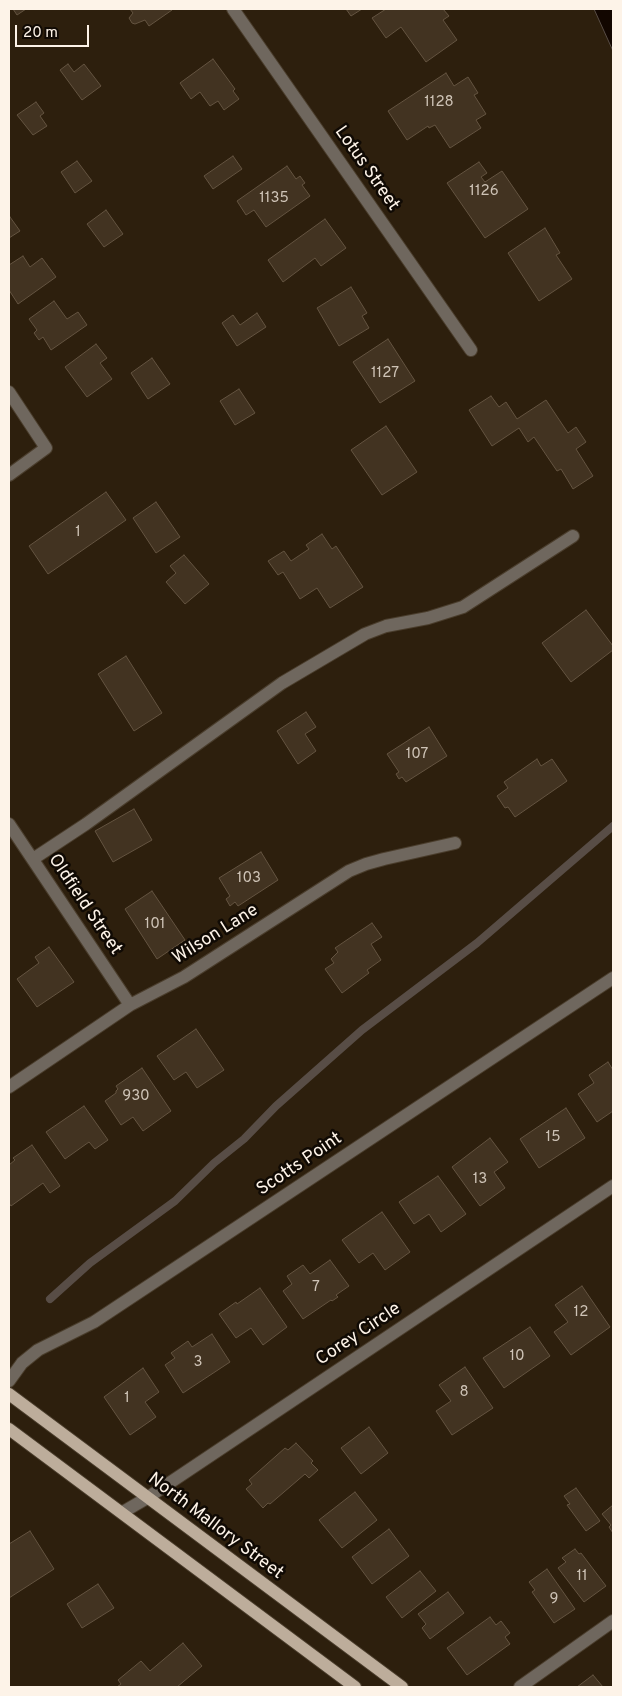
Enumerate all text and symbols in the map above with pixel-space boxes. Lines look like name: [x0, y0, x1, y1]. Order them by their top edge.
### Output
scale bar: [18, 15, 91, 47]
text: 20 m: [23, 24, 58, 43]
house number: 1128: [424, 94, 454, 112]
street label: Lotus Street: [329, 122, 403, 216]
house number: 1126: [469, 183, 499, 201]
house number: 1135: [259, 190, 289, 208]
house number: 1127: [371, 365, 399, 383]
house number: 1: [75, 524, 81, 542]
house number: 107: [406, 746, 428, 764]
street label: Oldfield Street: [42, 851, 126, 959]
house number: 103: [237, 870, 261, 888]
street label: Wilson Lane: [169, 900, 263, 970]
house number: 101: [145, 916, 165, 934]
house number: 930: [122, 1088, 150, 1106]
street label: Scotts Point: [253, 1129, 347, 1201]
house number: 15: [546, 1129, 560, 1147]
house number: 13: [473, 1171, 487, 1189]
house number: 7: [312, 1279, 320, 1297]
street label: Corey Circle: [313, 1299, 405, 1371]
house number: 12: [574, 1304, 588, 1322]
house number: 10: [509, 1348, 525, 1366]
house number: 3: [193, 1354, 203, 1372]
house number: 8: [459, 1384, 469, 1402]
house number: 1: [124, 1390, 130, 1408]
street label: North Mallory Street: [143, 1469, 287, 1585]
house number: 11: [576, 1568, 588, 1586]
house number: 9: [550, 1591, 558, 1609]

